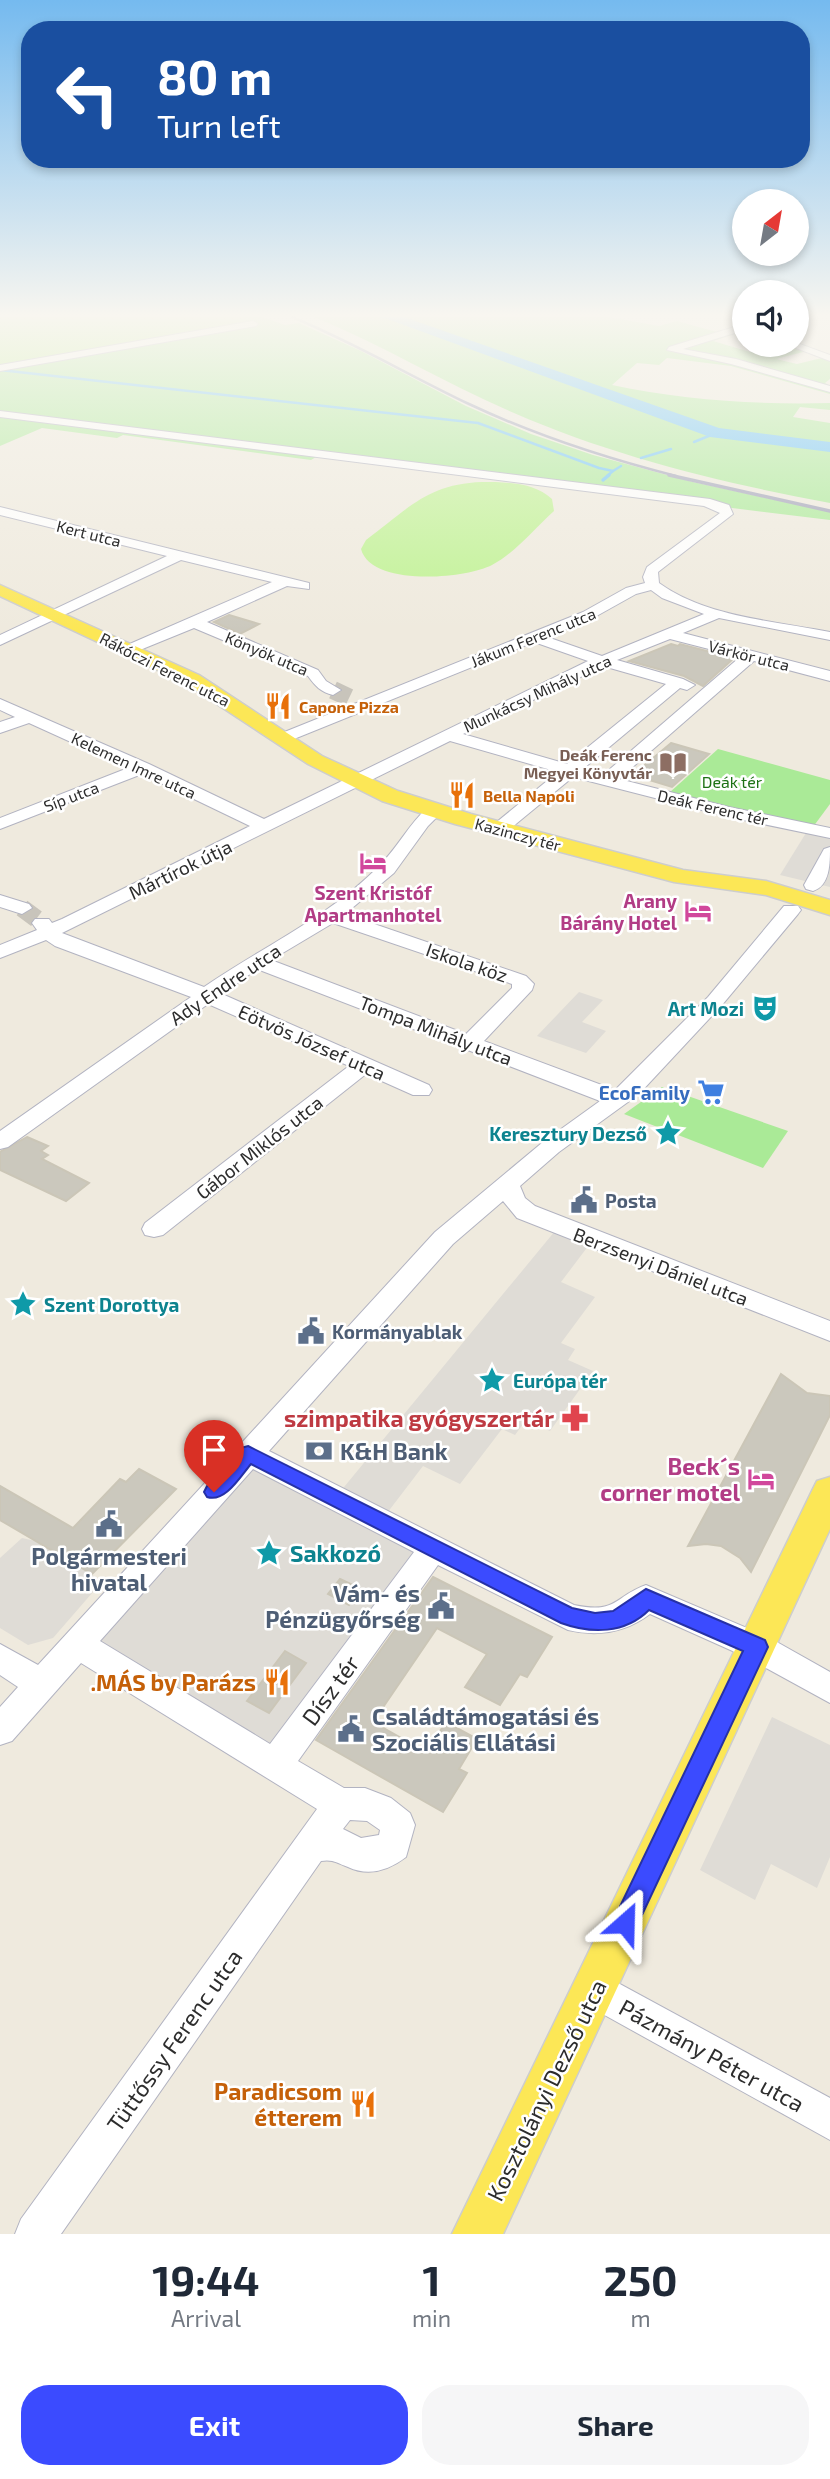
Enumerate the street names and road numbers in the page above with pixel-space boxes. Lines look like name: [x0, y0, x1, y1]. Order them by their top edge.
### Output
street label: Kert utca: [55, 516, 123, 550]
street label: Jákum Ferenc utca: [468, 603, 598, 671]
street label: Könyök utca: [223, 627, 311, 679]
street label: Rákóczi Ferenc utca: [97, 628, 233, 710]
street label: Várkör utca: [706, 636, 792, 674]
street label: Munkácsy Mihály utca: [460, 650, 614, 736]
street label: Kelemen Imre utca: [69, 728, 199, 802]
street label: Síp utca: [41, 777, 101, 815]
street label: Deák Ferenc tér: [656, 785, 771, 829]
street label: Kazinczy tér: [473, 813, 564, 855]
street label: Mártírok útja: [125, 834, 235, 904]
street label: Iskola köz: [423, 937, 511, 987]
street label: Ady Endre utca: [165, 938, 285, 1030]
street label: Tompa Mihály utca: [356, 990, 516, 1070]
street label: Eötvös József utca: [235, 999, 389, 1085]
street label: Gábor Miklós utca: [191, 1090, 327, 1204]
street label: Berzsenyi Dániel utca: [570, 1222, 752, 1310]
street label: Dísz tér: [295, 1650, 365, 1730]
street label: Tüttőssy Ferenc utca: [101, 1943, 247, 2137]
street label: Kosztolányi Dezső utca: [480, 1975, 612, 2205]
street label: Pázmány Péter utca: [615, 1993, 809, 2117]

